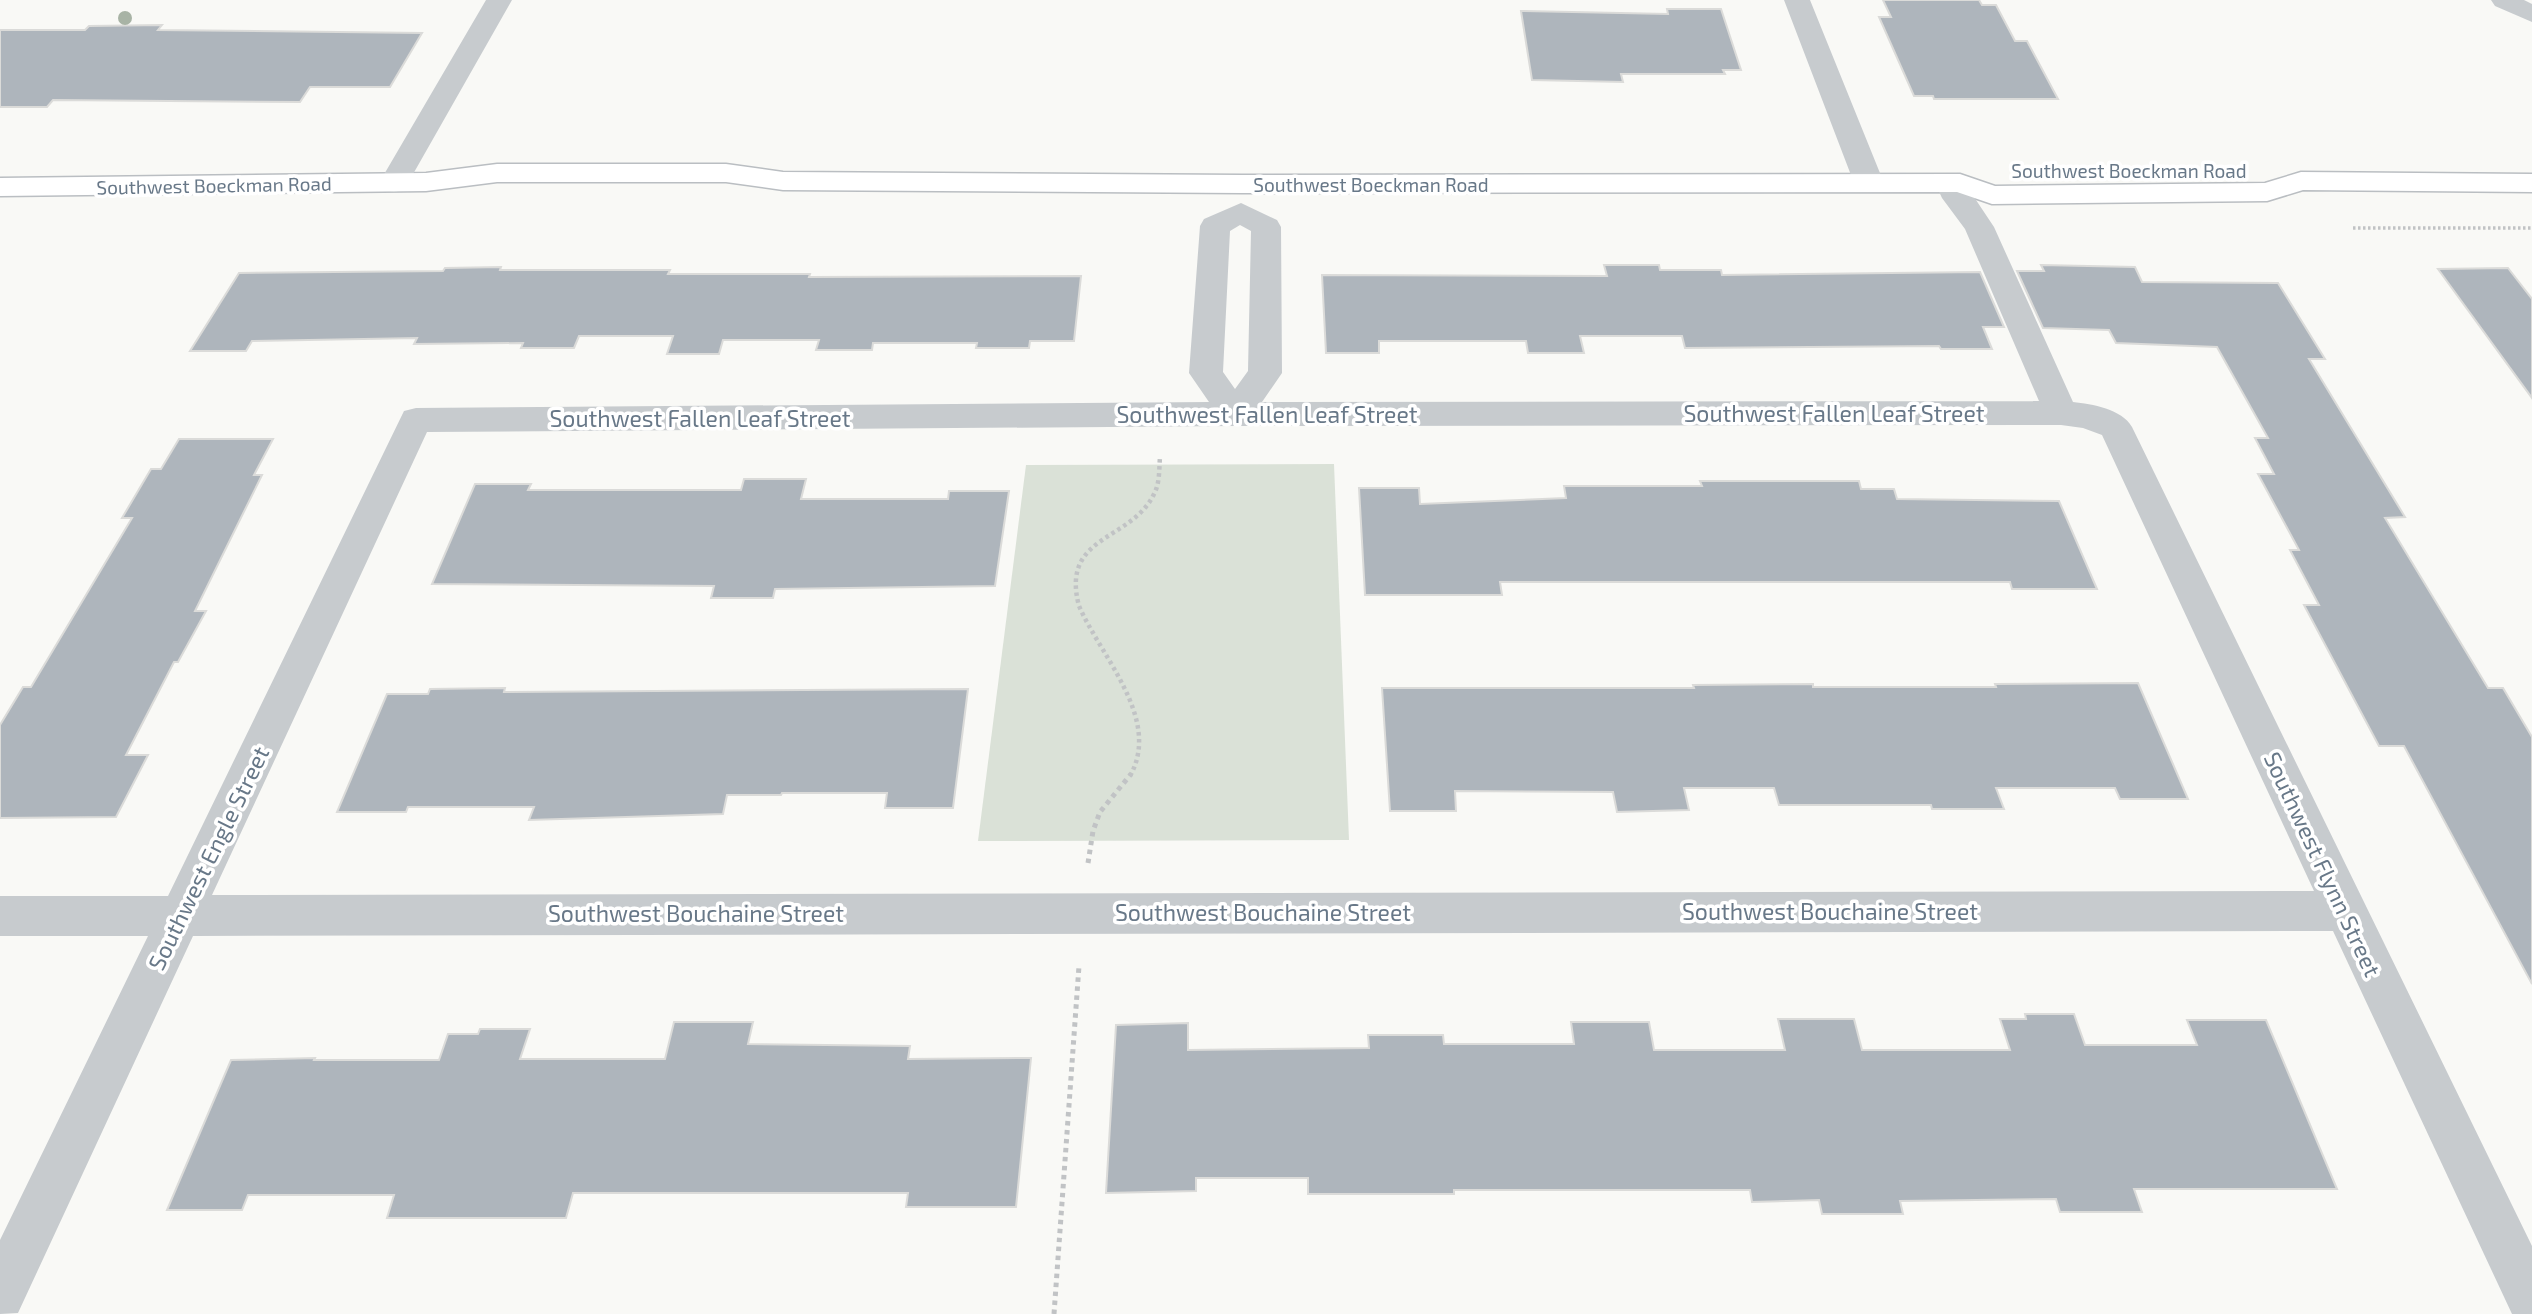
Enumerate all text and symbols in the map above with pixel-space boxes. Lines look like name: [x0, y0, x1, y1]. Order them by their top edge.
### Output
street label: Southwest Boeckman Road: [2011, 159, 2247, 182]
street label: Southwest Boeckman Road: [96, 171, 332, 199]
street label: Southwest Boeckman Road: [1253, 173, 1489, 196]
street label: Southwest Fallen Leaf Street: [1683, 399, 1985, 427]
street label: Southwest Fallen Leaf Street: [1116, 400, 1418, 428]
street label: Southwest Fallen Leaf Street: [549, 404, 851, 432]
street label: Southwest Engle Street: [142, 741, 274, 974]
street label: Southwest Flynn Street: [2259, 747, 2387, 981]
street label: Southwest Bouchaine Street: [1682, 897, 1978, 925]
street label: Southwest Bouchaine Street: [1115, 898, 1411, 926]
street label: Southwest Bouchaine Street: [548, 899, 844, 927]

